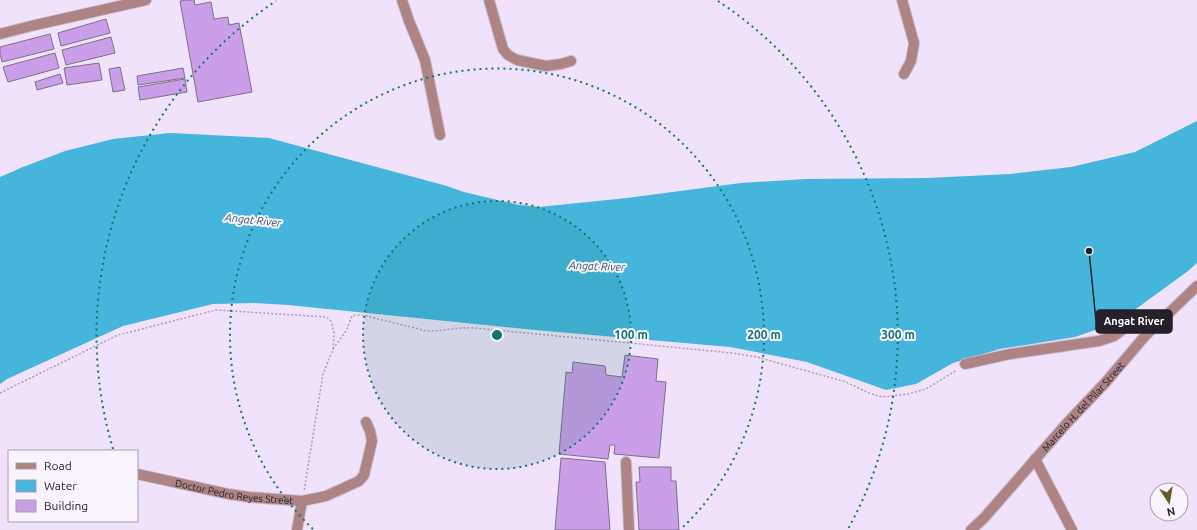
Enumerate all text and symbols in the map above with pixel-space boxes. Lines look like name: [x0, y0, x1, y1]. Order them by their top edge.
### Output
water label: Angat River: [223, 211, 282, 229]
water label: Angat River: [568, 259, 626, 273]
callout: Angat River: [1096, 310, 1172, 333]
text: Angat River: [1104, 315, 1165, 327]
centre of rings: [490, 328, 504, 342]
text: 100 m: [614, 328, 648, 341]
text: 200 m: [747, 328, 781, 341]
text: 300 m: [881, 328, 915, 341]
street label: Marcelo H. del Pilar Street: [1040, 360, 1127, 454]
legend: [8, 450, 138, 522]
text: Road: [44, 459, 72, 472]
street label: Doctor Pedro Reyes Street: [174, 478, 294, 506]
text: Water: [44, 479, 77, 492]
north arrow: [1149, 482, 1189, 522]
text: Building: [44, 499, 88, 512]
text: N: [1166, 505, 1176, 519]

